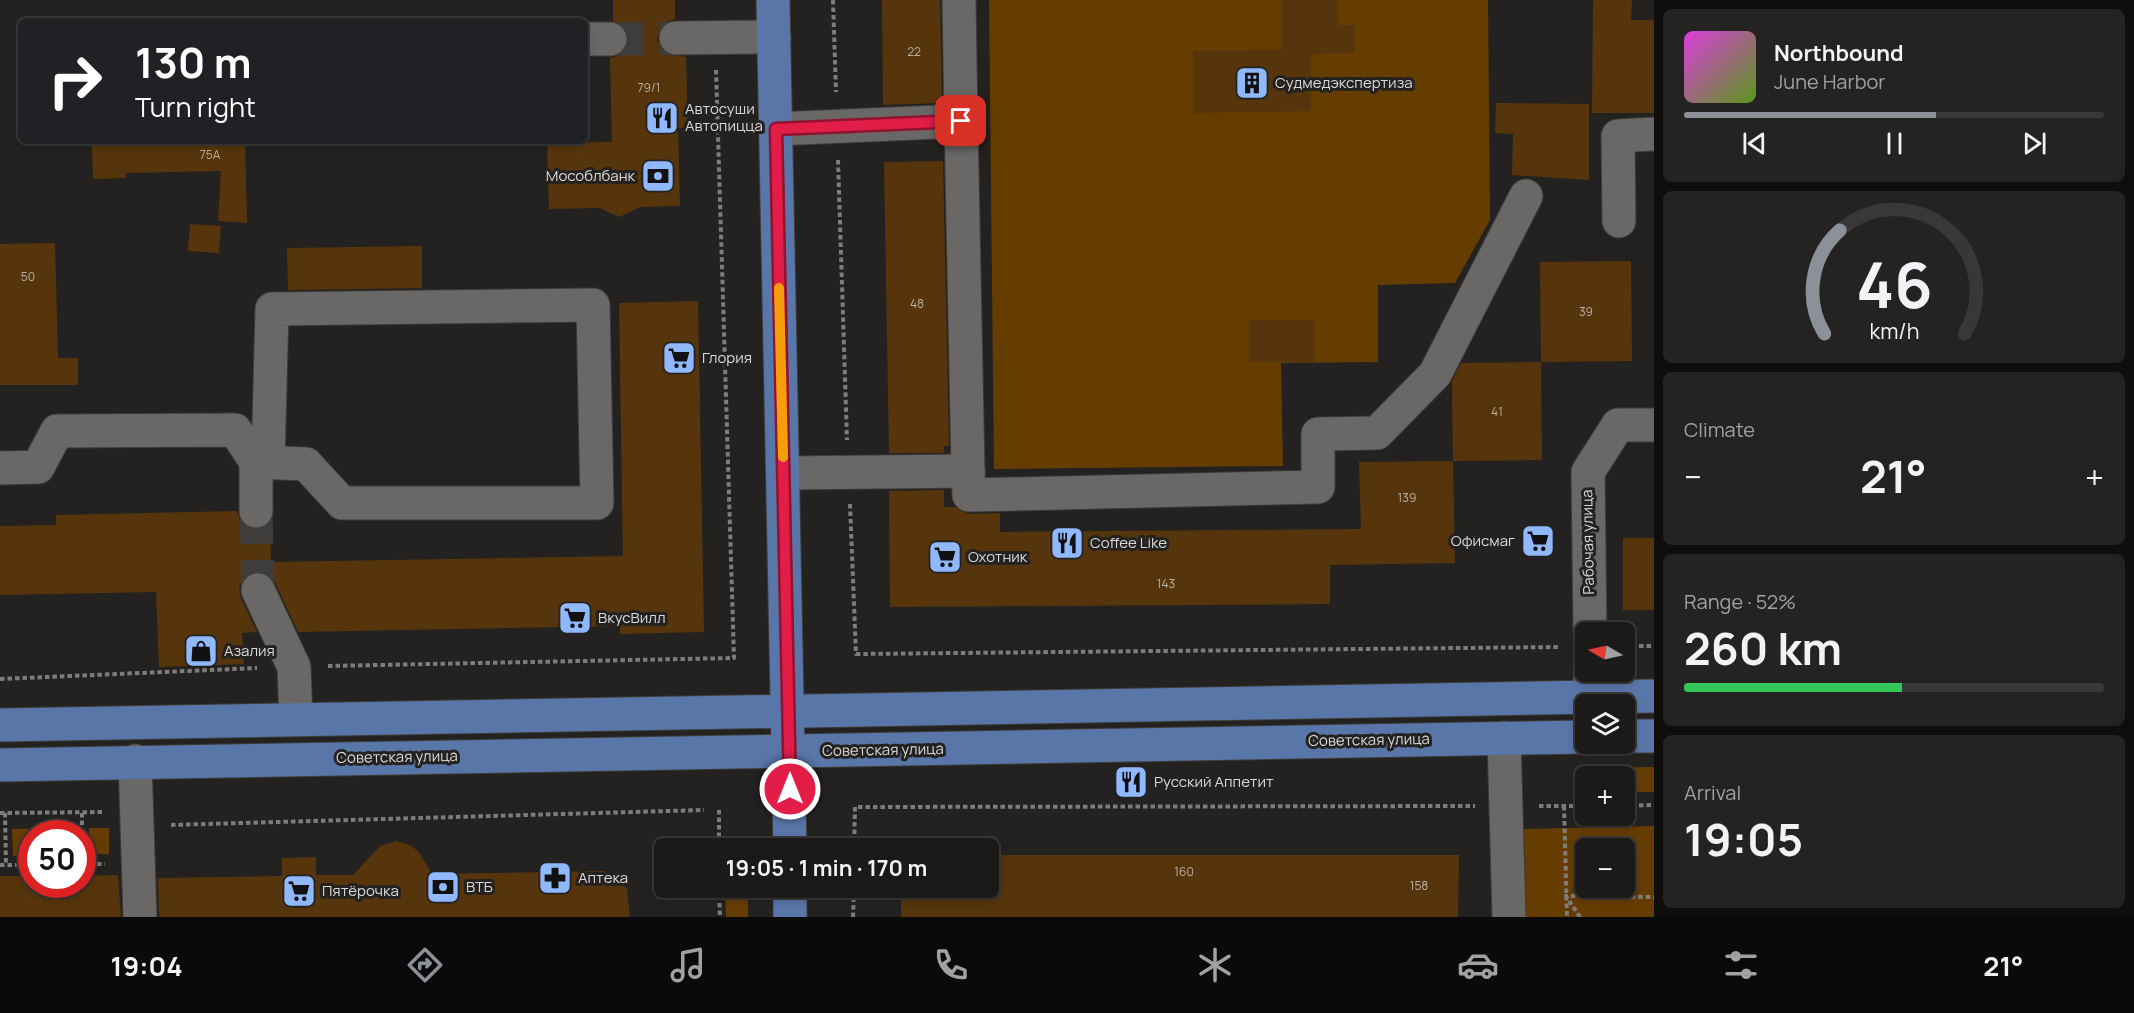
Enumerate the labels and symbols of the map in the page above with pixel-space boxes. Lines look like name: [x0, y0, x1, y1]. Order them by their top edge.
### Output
house number: 22: [907, 43, 921, 60]
building icon: Судмедэкспертиза: [1234, 65, 1270, 101]
place label: Судмедэкспертиза: [1275, 72, 1413, 93]
house number: 79/1: [638, 79, 660, 96]
pin: [935, 95, 986, 146]
place label: Автосуши Автопицца: [685, 98, 763, 136]
restaurant icon: Автосуши Автопицца: [644, 100, 680, 136]
house number: 75А: [200, 146, 221, 163]
bank icon: Мособлбанк: [640, 158, 676, 194]
place label: Мособлбанк: [546, 165, 636, 186]
house number: 50: [21, 268, 35, 285]
house number: 48: [910, 295, 924, 312]
house number: 39: [1579, 303, 1593, 320]
supermarket icon: Глория: [661, 340, 697, 376]
place label: Глория: [702, 347, 752, 368]
house number: 41: [1491, 403, 1503, 420]
house number: 139: [1398, 489, 1416, 506]
street label: Рабочая улица: [1576, 489, 1599, 595]
supermarket icon: Офисмаг: [1520, 523, 1556, 559]
restaurant icon: Coffee Like: [1049, 525, 1085, 561]
place label: Офисмаг: [1451, 530, 1515, 551]
place label: Coffee Like: [1090, 532, 1167, 553]
supermarket icon: Охотник: [927, 539, 963, 575]
place label: Охотник: [968, 546, 1028, 567]
house number: 143: [1157, 575, 1175, 592]
supermarket icon: ВкусВилл: [557, 600, 593, 636]
place label: ВкусВилл: [598, 607, 666, 628]
north arrow: [1575, 622, 1635, 682]
shop icon: Азалия: [183, 633, 219, 669]
place label: Азалия: [224, 640, 275, 661]
street label: Советская улица: [1308, 728, 1430, 751]
street label: Советская улица: [822, 738, 944, 761]
street label: Советская улица: [336, 745, 458, 768]
position arrow: [758, 757, 822, 821]
restaurant icon: Русский Аппетит: [1113, 764, 1149, 800]
place label: Русский Аппетит: [1154, 771, 1274, 792]
speed limit sign: 50: [18, 820, 96, 898]
pharmacy icon: Аптека: [537, 860, 573, 896]
house number: 160: [1174, 863, 1194, 880]
place label: Аптека: [578, 867, 628, 888]
bank icon: ВТБ: [425, 869, 461, 905]
supermarket icon: Пятёрочка: [281, 873, 317, 909]
place label: ВТБ: [466, 876, 493, 897]
house number: 158: [1410, 877, 1428, 894]
place label: Пятёрочка: [322, 880, 399, 901]

